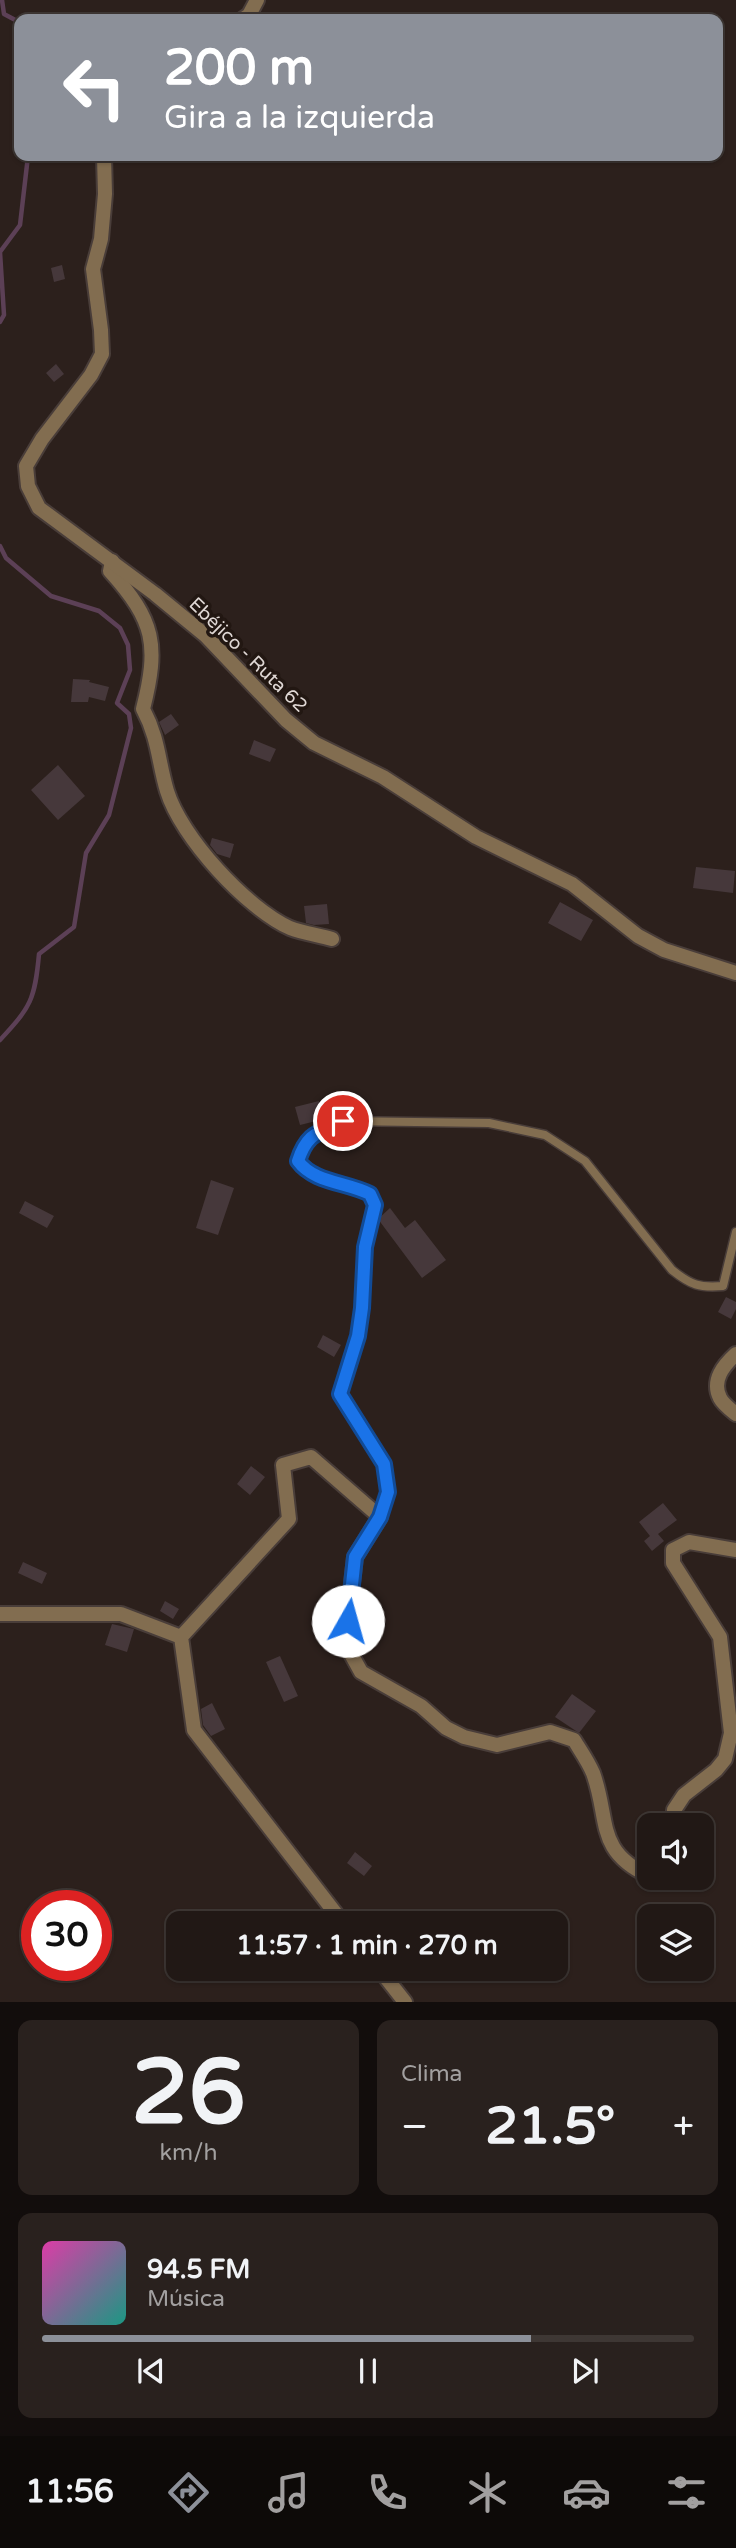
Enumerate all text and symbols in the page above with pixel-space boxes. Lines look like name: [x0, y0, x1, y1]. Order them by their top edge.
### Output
text: 200 m: [164, 39, 314, 98]
icon: left: [49, 42, 140, 133]
text: Gira a la izquierda: [164, 99, 435, 137]
street label: Ebéjico - Ruta 62: [184, 593, 312, 717]
pin: [313, 1091, 373, 1151]
icon: arrive: [324, 1102, 362, 1140]
position arrow: [311, 1584, 385, 1658]
map controls: [637, 1813, 714, 1981]
button: sound: [637, 1813, 714, 1890]
speed limit sign: 30: [21, 1890, 112, 1981]
button: layers: [637, 1904, 714, 1981]
text: 11:57 · 1 min · 270 m: [236, 1930, 498, 1961]
text: 26: [131, 2038, 246, 2148]
text: Clima: [401, 2060, 462, 2088]
text: 21.5°: [485, 2095, 615, 2158]
text: −: [401, 2104, 428, 2150]
text: +: [673, 2104, 694, 2150]
text: km/h: [160, 2139, 217, 2167]
text: 94.5 FM: [147, 2254, 250, 2285]
text: Música: [147, 2285, 225, 2313]
icon: previous: [132, 2352, 170, 2390]
icon: pause: [349, 2352, 387, 2390]
icon: next: [566, 2352, 604, 2390]
icon: directions: [164, 2468, 213, 2517]
icon: music: [264, 2468, 313, 2517]
icon: phone: [363, 2468, 412, 2517]
icon: climate: [463, 2468, 512, 2517]
icon: car: [562, 2468, 611, 2517]
icon: filters: [662, 2468, 711, 2517]
text: 11:56: [25, 2473, 114, 2511]

